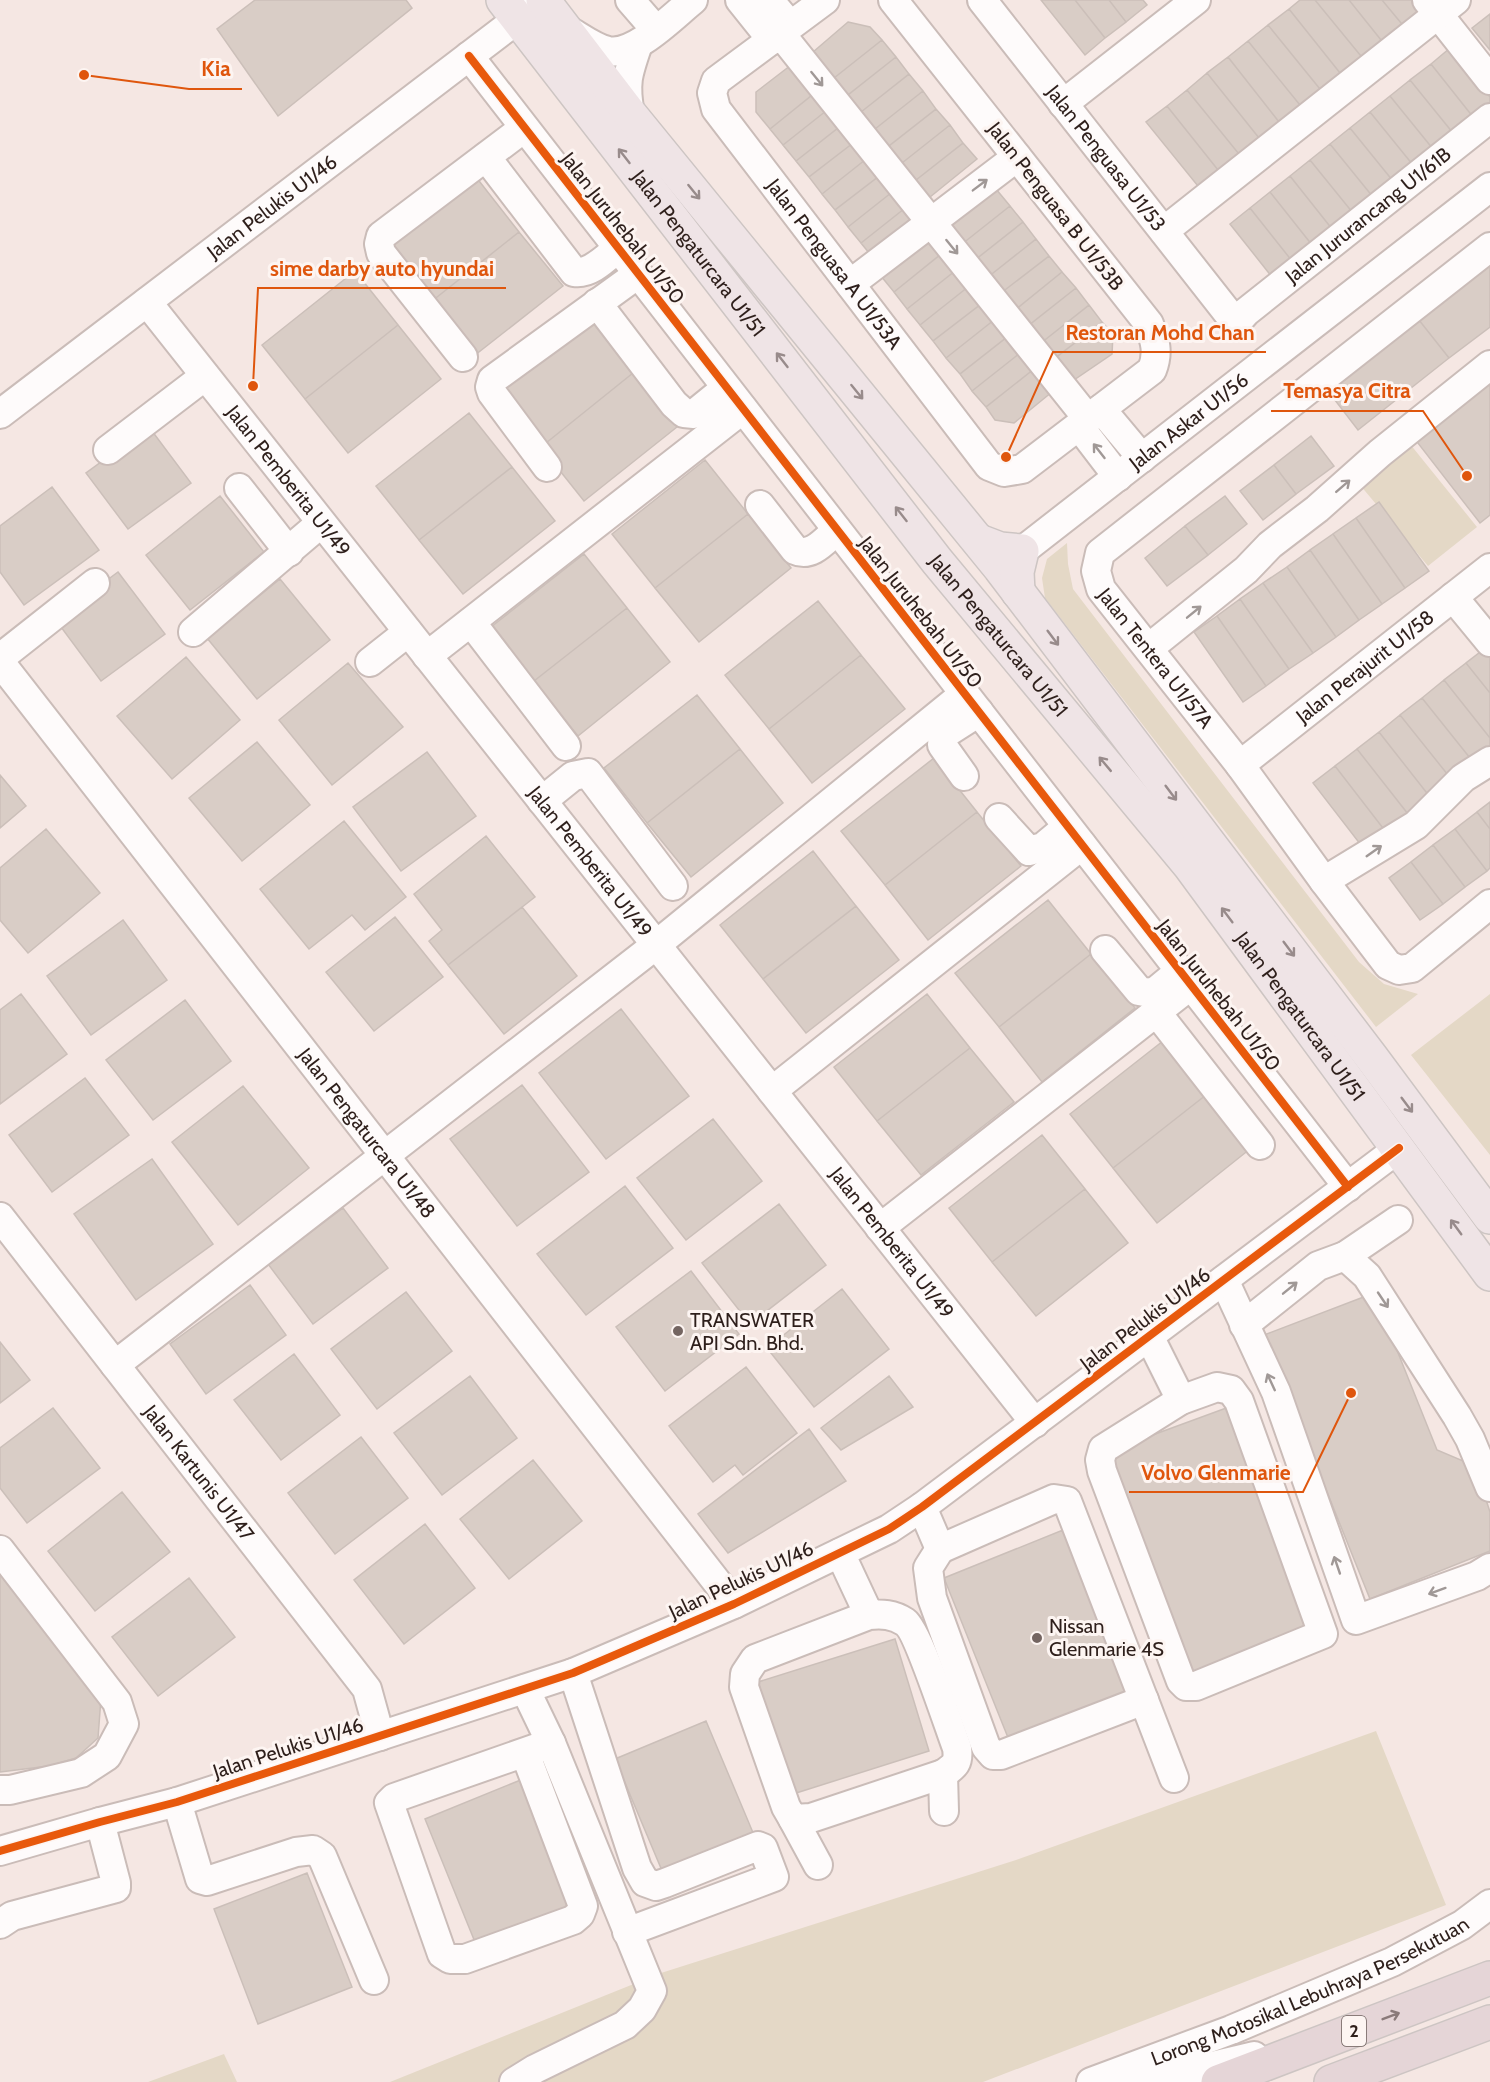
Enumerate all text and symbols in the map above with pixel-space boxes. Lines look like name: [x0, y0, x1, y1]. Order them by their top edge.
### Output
callout: Kia: [189, 50, 242, 89]
text: Kia: [201, 56, 231, 81]
one-way arrow: [810, 71, 823, 87]
street label: Jalan Penguasa U1/53: [1041, 80, 1171, 236]
street label: Jalan Penguasa B U1/53B: [982, 116, 1129, 295]
street label: Jalan Jururancang U1/61B: [1280, 142, 1456, 289]
street label: Jalan Juruhebah U1/50: [556, 147, 690, 309]
one-way arrow: [618, 148, 631, 164]
street label: Jalan Pelukis U1/46: [201, 149, 342, 264]
street label: Jalan Pengaturcara U1/51: [626, 164, 771, 341]
street label: Jalan Penguasa A U1/53A: [761, 173, 908, 354]
one-way arrow: [972, 179, 988, 191]
one-way arrow: [687, 184, 700, 200]
one-way arrow: [945, 239, 958, 255]
callout: sime darby auto hyundai: [258, 249, 506, 288]
text: sime darby auto hyundai: [270, 256, 494, 281]
callout: Restoran Mohd Chan: [1053, 313, 1266, 352]
text: Restoran Mohd Chan: [1065, 320, 1255, 345]
one-way arrow: [776, 352, 789, 368]
street label: Jalan Askar U1/56: [1124, 368, 1253, 476]
callout: Temasya Citra: [1271, 372, 1423, 411]
text: Temasya Citra: [1283, 378, 1411, 403]
one-way arrow: [850, 384, 864, 399]
street label: Jalan Pemberita U1/49: [221, 400, 356, 561]
one-way arrow: [1092, 443, 1105, 459]
one-way arrow: [1335, 479, 1350, 493]
one-way arrow: [895, 507, 908, 523]
street label: Jalan Juruhebah U1/50: [854, 531, 988, 693]
street label: Jalan Pengaturcara U1/51: [924, 549, 1073, 721]
street label: Jalan Tentera U1/57A: [1092, 583, 1219, 734]
one-way arrow: [1186, 605, 1202, 618]
street label: Jalan Perajurit U1/58: [1290, 605, 1439, 729]
one-way arrow: [1047, 630, 1059, 646]
one-way arrow: [1098, 756, 1111, 772]
street label: Jalan Pemberita U1/49: [523, 781, 657, 942]
one-way arrow: [1165, 785, 1177, 801]
one-way arrow: [1365, 845, 1382, 857]
one-way arrow: [1221, 908, 1233, 924]
street label: Jalan Juruhebah U1/50: [1152, 914, 1286, 1076]
street label: Jalan Pengaturcara U1/51: [1230, 926, 1370, 1105]
one-way arrow: [1283, 940, 1295, 956]
street label: Jalan Pengaturcara U1/48: [293, 1042, 441, 1223]
one-way arrow: [1400, 1096, 1413, 1112]
street label: Jalan Pemberita U1/49: [824, 1162, 959, 1323]
one-way arrow: [1450, 1219, 1462, 1235]
street label: Jalan Pelukis U1/46: [1074, 1262, 1215, 1376]
one-way arrow: [1282, 1282, 1298, 1295]
one-way arrow: [1377, 1291, 1389, 1308]
place label: TRANSWATER API Sdn. Bhd.: [690, 1308, 814, 1355]
marker: TRANSWATER API Sdn. Bhd.: [671, 1324, 685, 1338]
one-way arrow: [1265, 1373, 1277, 1391]
street label: Jalan Kartunis U1/47: [138, 1399, 259, 1546]
callout: Volvo Glenmarie: [1129, 1453, 1303, 1492]
text: Volvo Glenmarie: [1141, 1460, 1291, 1485]
street label: Jalan Pelukis U1/46: [664, 1536, 817, 1624]
one-way arrow: [1330, 1556, 1341, 1575]
one-way arrow: [1428, 1586, 1446, 1597]
place label: Nissan Glenmarie 4S: [1049, 1614, 1164, 1661]
marker: Nissan Glenmarie 4S: [1030, 1631, 1044, 1645]
street label: Jalan Pelukis U1/46: [209, 1712, 366, 1784]
street label: Lorong Motosikal Lebuhraya Persekutuan: [1148, 1912, 1474, 2071]
one-way arrow: [1381, 2010, 1399, 2021]
road number: 2: [1342, 2016, 1366, 2046]

